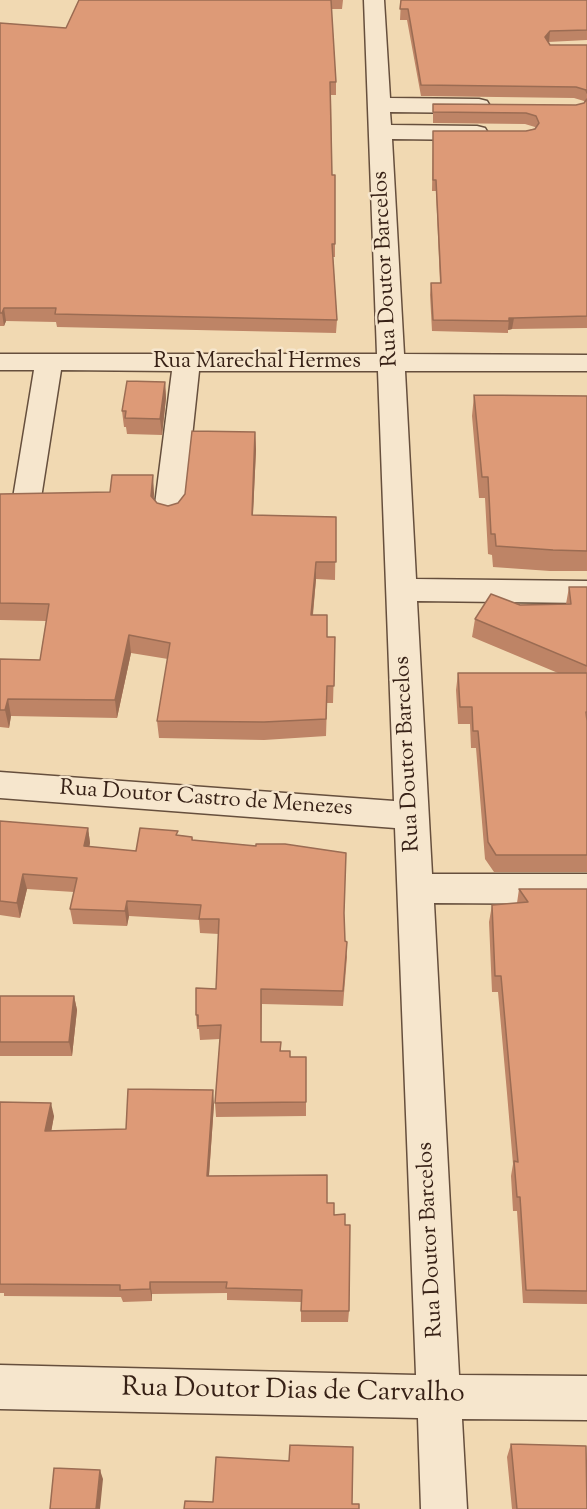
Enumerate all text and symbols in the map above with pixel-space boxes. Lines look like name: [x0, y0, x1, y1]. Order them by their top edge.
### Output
street label: Rua Doutor Barcelos: [369, 170, 405, 368]
street label: Rua Marechal Hermes: [153, 350, 361, 376]
street label: Rua Doutor Barcelos: [391, 655, 427, 853]
street label: Rua Doutor Castro de Menezes: [59, 777, 353, 823]
street label: Rua Doutor Barcelos: [414, 1141, 450, 1339]
street label: Rua Doutor Dias de Carvalho: [121, 1374, 465, 1412]

